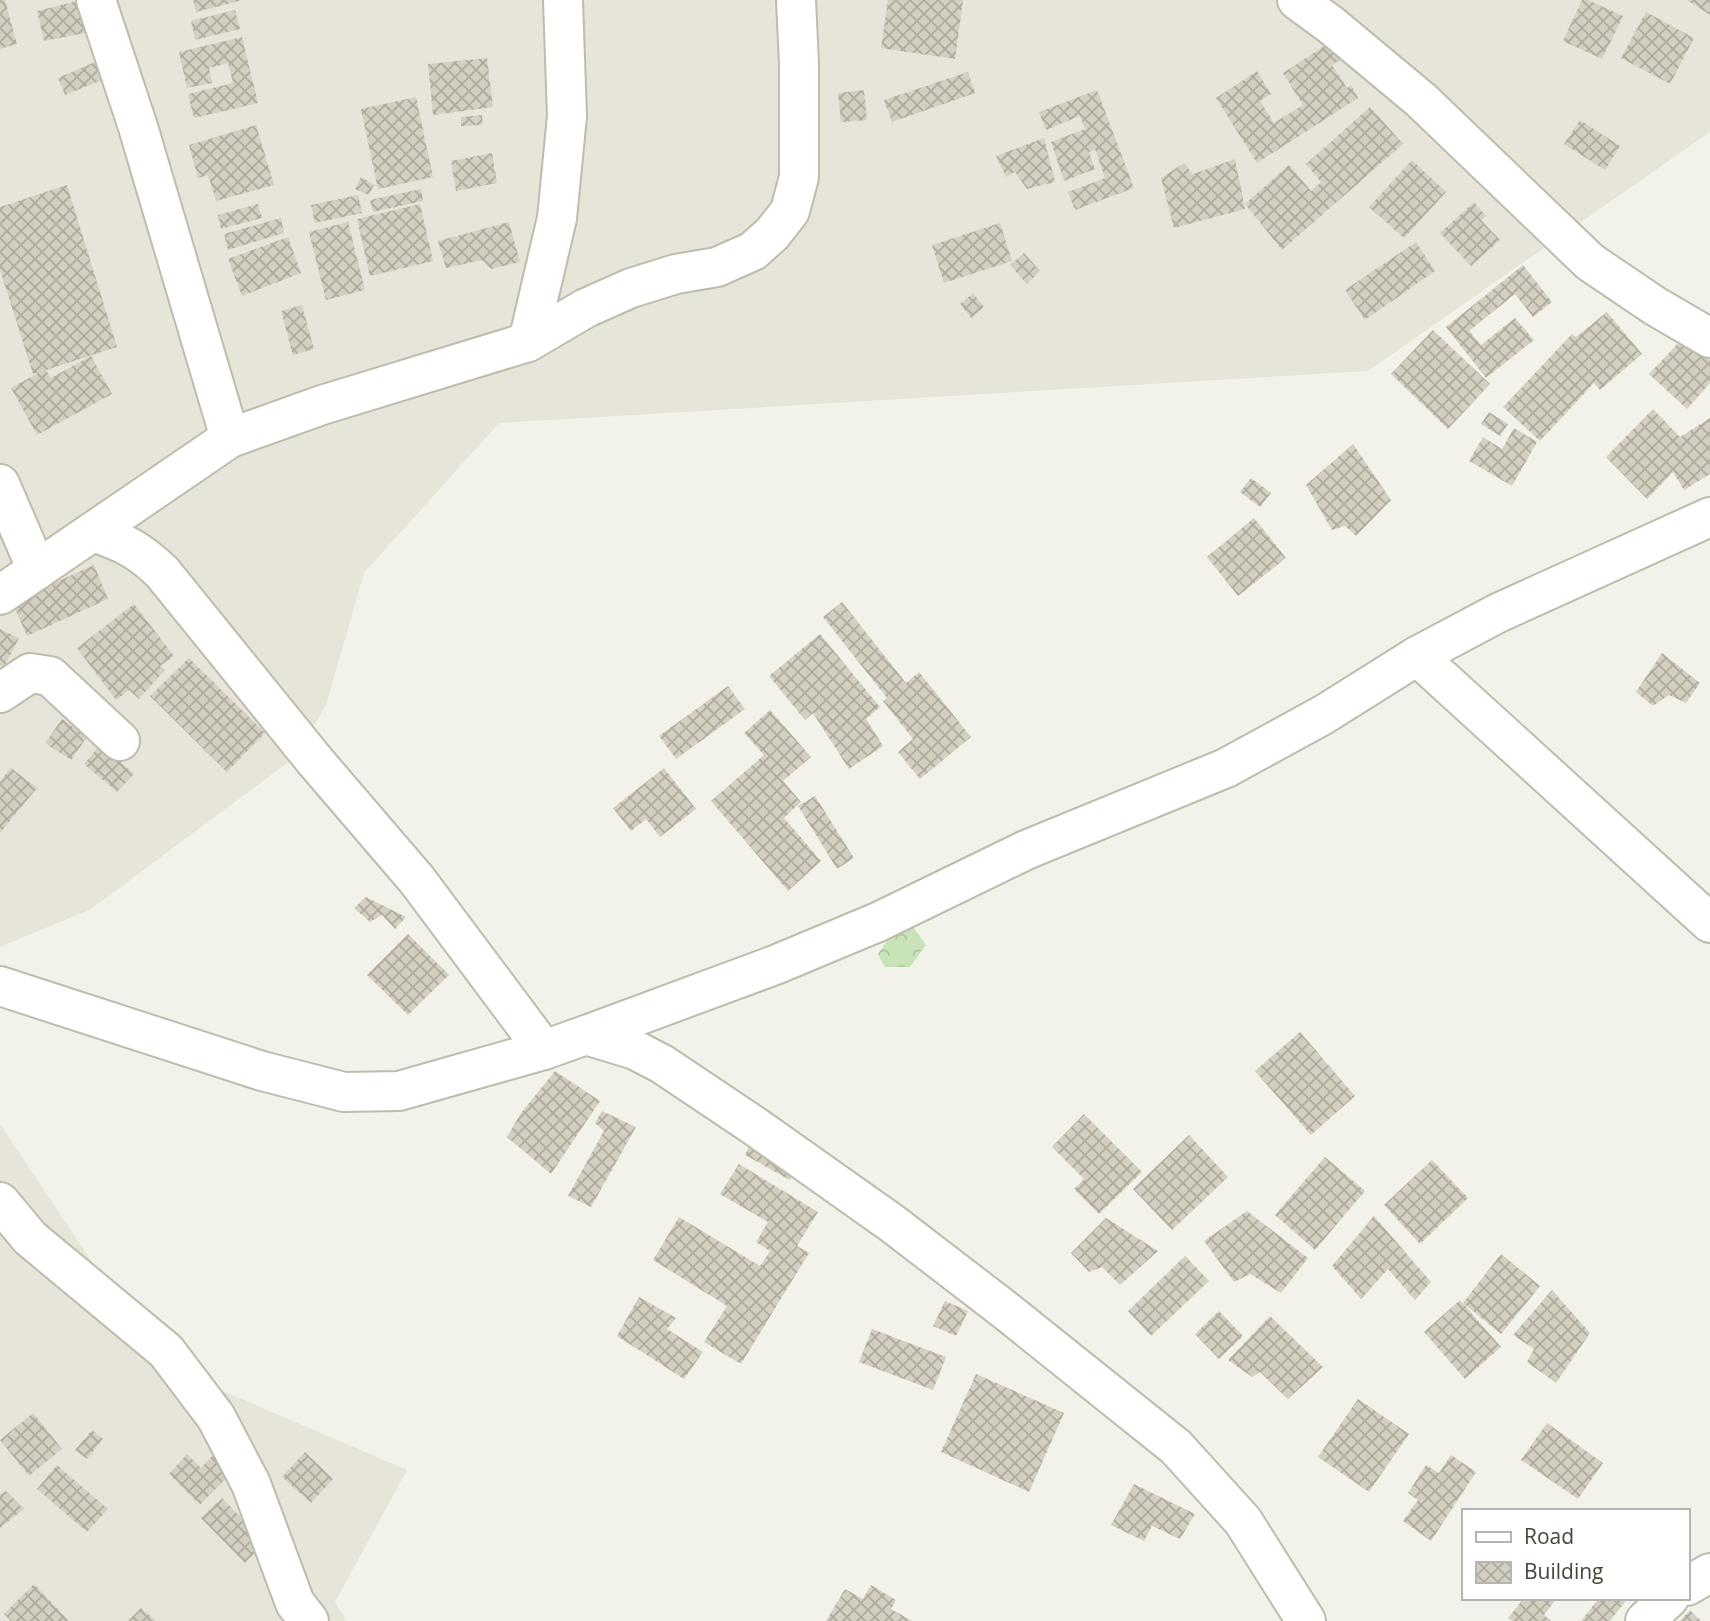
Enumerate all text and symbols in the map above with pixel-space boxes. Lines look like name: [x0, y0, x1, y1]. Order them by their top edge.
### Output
legend: [1462, 1509, 1689, 1600]
text: Road: [1524, 1522, 1574, 1550]
text: Building: [1524, 1557, 1603, 1585]

